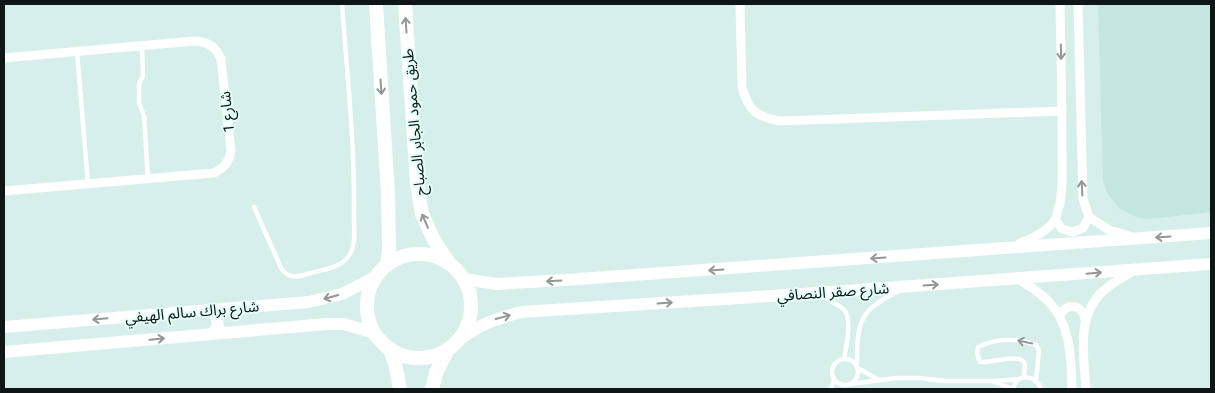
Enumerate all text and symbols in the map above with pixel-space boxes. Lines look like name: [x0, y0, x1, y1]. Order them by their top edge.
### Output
one-way arrow: [401, 17, 411, 33]
one-way arrow: [1056, 44, 1066, 60]
street label: طريق حمود الجابر الصباح: [399, 48, 432, 196]
one-way arrow: [376, 79, 386, 95]
street label: شارع 1: [216, 90, 241, 134]
one-way arrow: [1077, 180, 1086, 196]
one-way arrow: [420, 214, 430, 229]
one-way arrow: [1155, 232, 1171, 241]
one-way arrow: [871, 253, 887, 263]
one-way arrow: [709, 265, 725, 274]
one-way arrow: [1085, 268, 1101, 277]
one-way arrow: [546, 276, 562, 286]
street label: شارع صقر النصافي: [776, 279, 890, 308]
one-way arrow: [923, 280, 939, 289]
one-way arrow: [323, 293, 339, 302]
street label: شارع براك سالم الهيفي: [124, 297, 260, 330]
one-way arrow: [656, 298, 672, 307]
one-way arrow: [495, 312, 511, 321]
one-way arrow: [92, 315, 108, 324]
one-way arrow: [149, 334, 165, 344]
one-way arrow: [1017, 337, 1033, 346]

